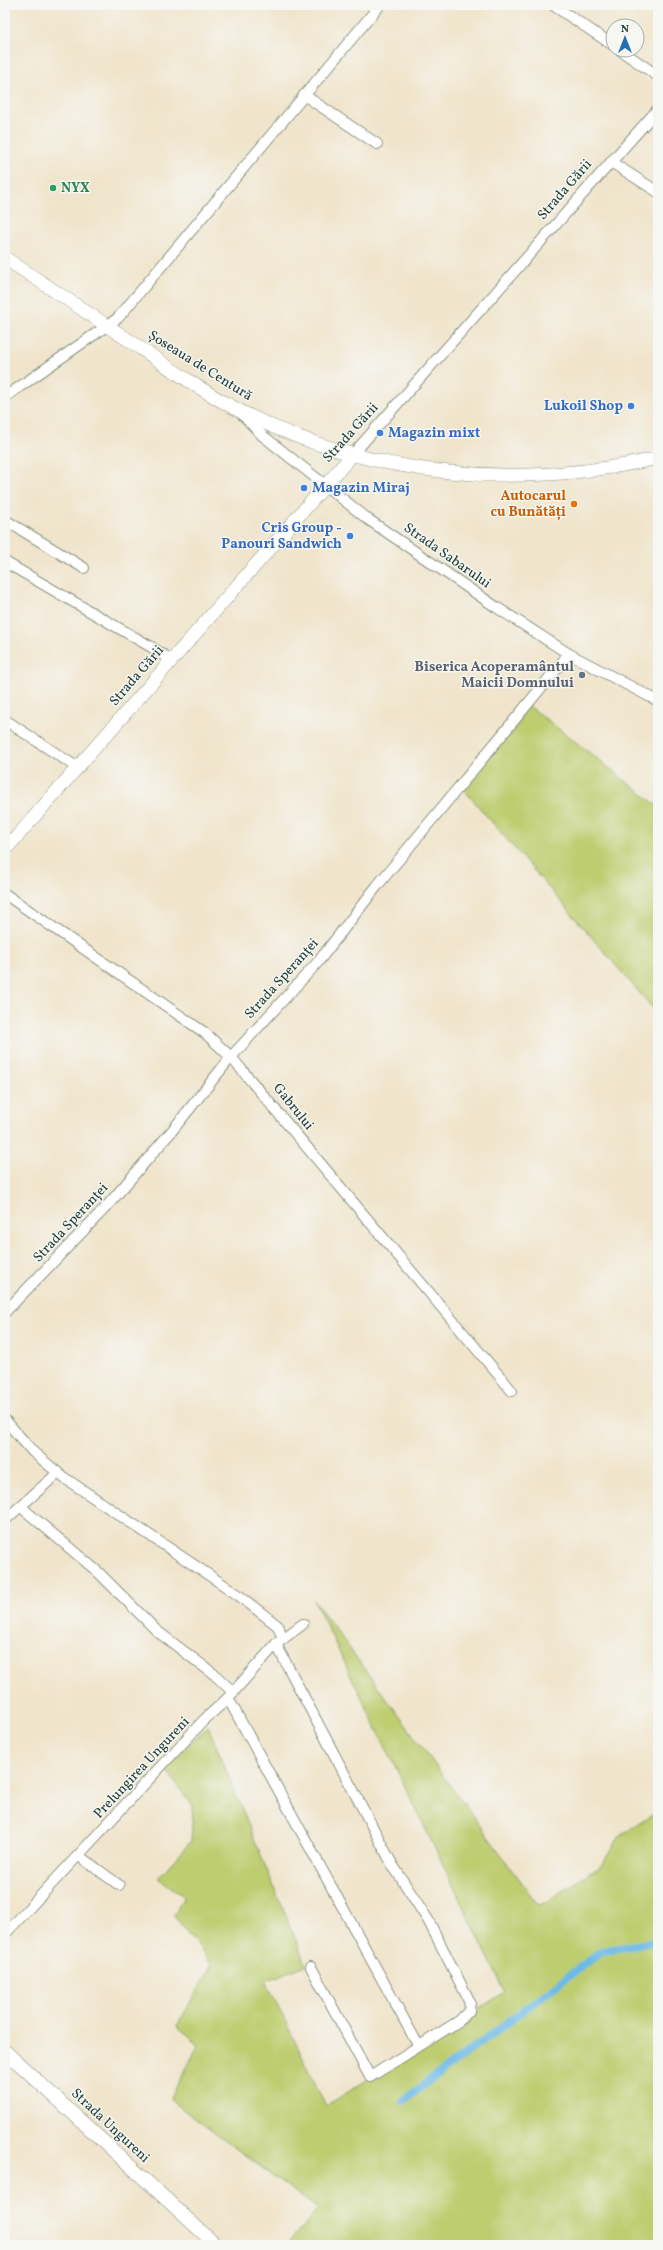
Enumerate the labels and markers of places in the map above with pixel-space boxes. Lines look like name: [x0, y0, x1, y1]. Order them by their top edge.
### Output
place label: NYX: [61, 179, 90, 198]
marker: NYX: [48, 183, 58, 193]
place label: Lukoil Shop: [544, 397, 623, 416]
marker: Lukoil Shop: [626, 401, 636, 411]
place label: Magazin mixt: [388, 424, 480, 443]
marker: Magazin mixt: [375, 428, 385, 438]
place label: Magazin Miraj: [312, 479, 410, 498]
marker: Magazin Miraj: [299, 483, 309, 493]
place label: Autocarul cu Bunătăți: [491, 487, 566, 522]
marker: Autocarul cu Bunătăți: [569, 499, 579, 509]
place label: Cris Group - Panouri Sandwich: [221, 519, 342, 554]
marker: Cris Group - Panouri Sandwich: [345, 531, 355, 541]
place label: Biserica Acoperamântul Maicii Domnului: [415, 658, 574, 693]
marker: Biserica Acoperamântul Maicii Domnului: [577, 670, 587, 680]

